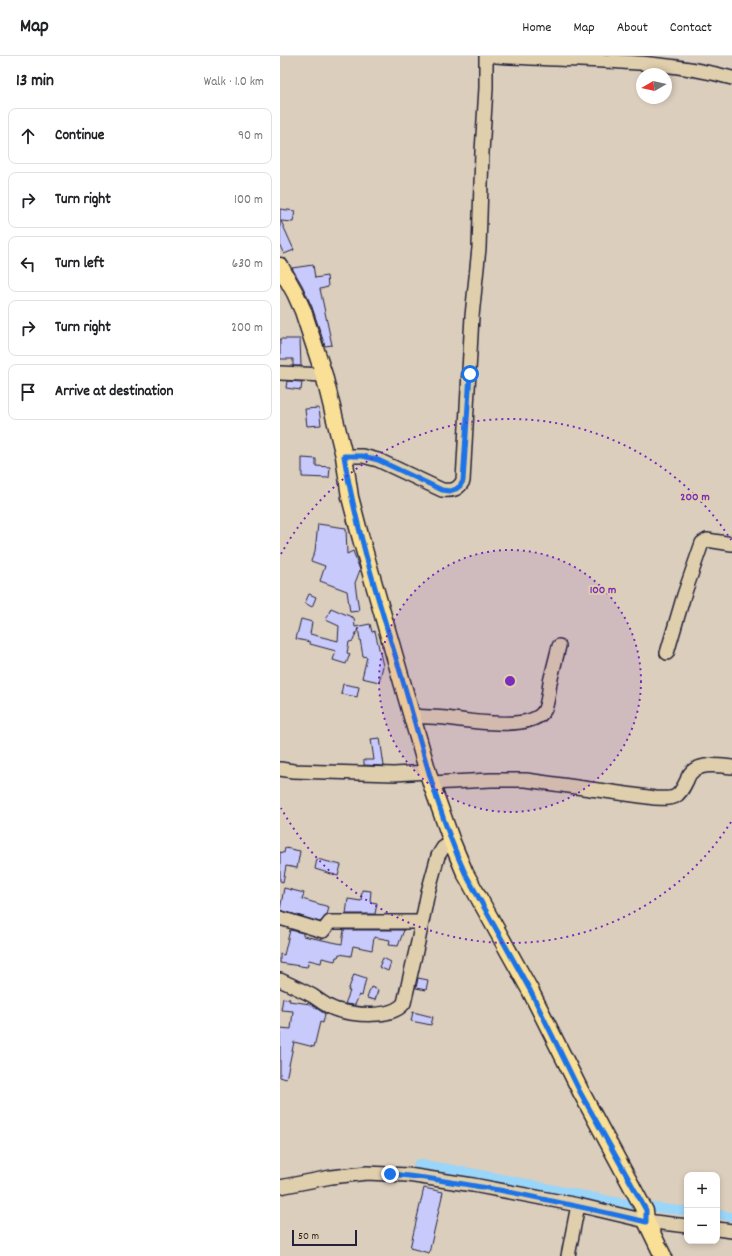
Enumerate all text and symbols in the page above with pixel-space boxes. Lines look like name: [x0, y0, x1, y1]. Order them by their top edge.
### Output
text: Map: [20, 14, 49, 41]
text: Home: [522, 18, 551, 38]
text: Map: [573, 18, 595, 38]
text: About: [617, 18, 648, 38]
text: Contact: [670, 18, 712, 38]
north arrow: [636, 68, 672, 104]
text: 13 min: [16, 70, 54, 94]
text: Walk · 1.0 km: [204, 73, 264, 92]
icon: ahead: [17, 125, 39, 147]
text: Continue: [55, 125, 104, 147]
text: 90 m: [238, 127, 263, 146]
icon: right: [17, 189, 39, 211]
text: Turn right: [55, 189, 111, 211]
text: 100 m: [234, 191, 263, 210]
icon: left: [17, 253, 39, 275]
text: Turn left: [55, 253, 104, 275]
text: 630 m: [232, 255, 263, 274]
icon: right: [17, 317, 39, 339]
text: Turn right: [55, 317, 111, 339]
text: 200 m: [231, 319, 263, 338]
route start: [461, 365, 479, 383]
icon: arrive: [17, 381, 39, 403]
text: Arrive at destination: [55, 381, 173, 403]
text: 200 m: [680, 489, 710, 506]
text: 100 m: [590, 582, 616, 599]
centre of rings: [503, 674, 517, 688]
route end: [381, 1165, 399, 1183]
map controls: [684, 1172, 720, 1244]
button: +: [684, 1172, 720, 1208]
button: −: [684, 1208, 720, 1244]
scale bar: [292, 1228, 357, 1247]
text: 50 m: [298, 1229, 319, 1245]

